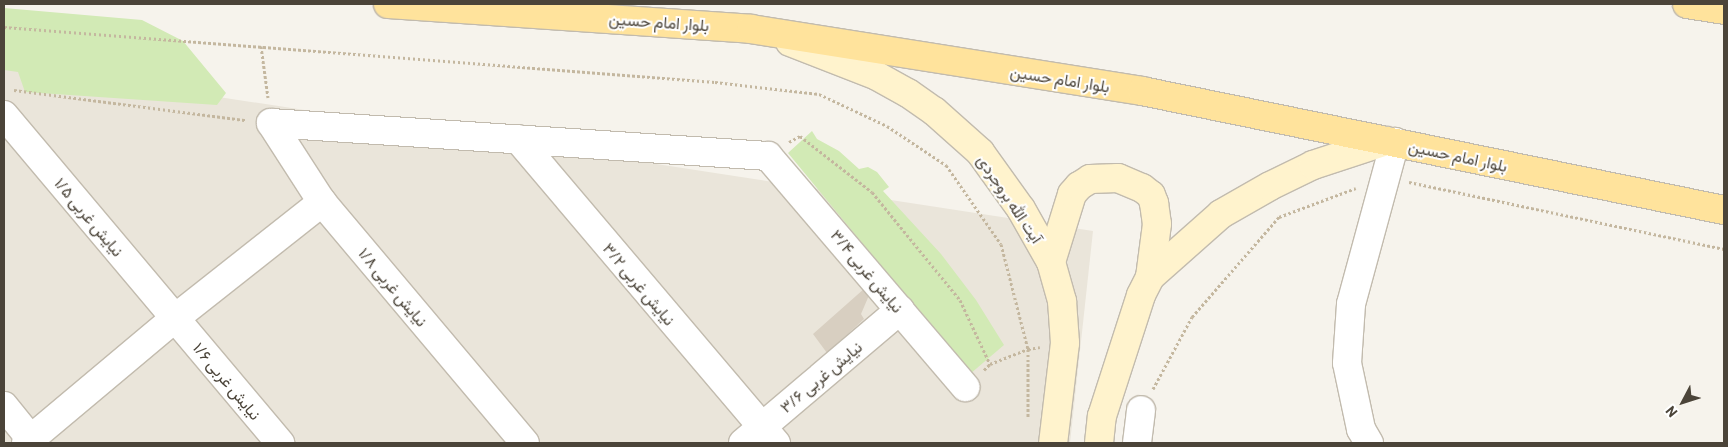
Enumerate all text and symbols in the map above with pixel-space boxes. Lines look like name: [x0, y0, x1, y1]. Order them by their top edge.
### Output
street label: بلوار امام حسین: [608, 9, 710, 35]
street label: بلوار امام حسین: [1009, 62, 1111, 96]
street label: بلوار امام حسین: [1407, 136, 1509, 176]
street label: آیت الله بروجردی: [973, 151, 1047, 247]
street label: نیایش غربی ۱/۵: [51, 174, 127, 260]
street label: نیایش غربی ۳/۴: [827, 226, 907, 316]
street label: نیایش غربی ۳/۲: [599, 239, 679, 329]
street label: نیایش غربی ۱/۸: [355, 244, 431, 330]
street label: نیایش غربی ۳/۶: [776, 337, 866, 417]
street label: نیایش غربی ۱/۶: [189, 338, 265, 424]
north arrow: [1658, 377, 1708, 427]
text: N: [1662, 403, 1681, 421]

